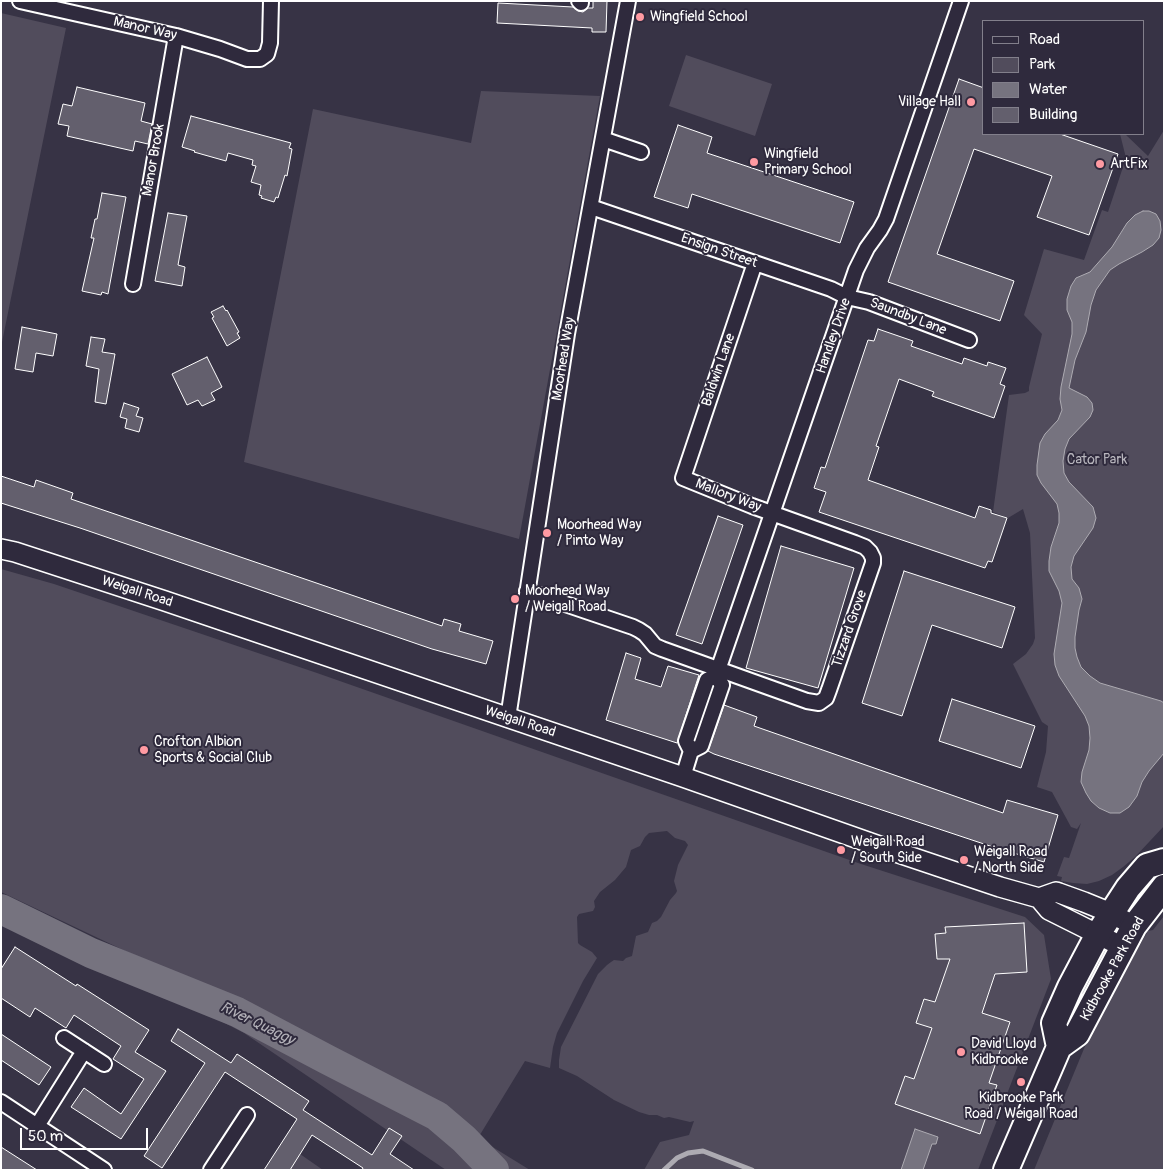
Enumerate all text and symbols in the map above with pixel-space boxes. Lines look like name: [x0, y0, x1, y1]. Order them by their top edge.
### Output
place label: Wingfield School: [650, 9, 748, 25]
marker: Wingfield School: [634, 11, 646, 23]
street label: Manor Way: [112, 14, 178, 44]
legend: [982, 20, 1145, 135]
text: Road: [1029, 30, 1060, 49]
text: Park: [1029, 55, 1055, 74]
text: Water: [1029, 80, 1067, 99]
place label: Village Hall: [898, 94, 961, 110]
marker: Village Hall: [965, 96, 977, 108]
text: Building: [1029, 105, 1077, 124]
street label: Manor Brook: [139, 122, 169, 198]
place label: Wingfield Primary School: [764, 146, 852, 178]
marker: Wingfield Primary School: [748, 156, 760, 168]
place label: ArtFix: [1110, 156, 1148, 172]
marker: ArtFix: [1094, 158, 1106, 170]
street label: Ensign Street: [679, 230, 759, 272]
street label: Saundby Lane: [867, 295, 949, 339]
street label: Handley Drive: [813, 296, 855, 376]
street label: Moorhead Way: [549, 316, 579, 402]
street label: Baldwin Lane: [699, 331, 739, 409]
park label: Cator Park: [1067, 452, 1127, 468]
street label: Mallory Way: [693, 476, 763, 516]
place label: Moorhead Way / Pinto Way: [557, 517, 641, 550]
marker: Moorhead Way / Pinto Way: [541, 527, 553, 539]
street label: Weigall Road: [99, 573, 175, 611]
place label: Moorhead Way / Weigall Road: [525, 583, 609, 616]
street label: Tizzard Grove: [829, 588, 871, 670]
marker: Moorhead Way / Weigall Road: [509, 593, 521, 605]
street label: Weigall Road: [482, 703, 558, 741]
place label: Crofton Albion Sports & Social Club: [154, 734, 272, 766]
marker: Crofton Albion Sports & Social Club: [138, 744, 150, 756]
place label: Weigall Road / South Side: [851, 834, 925, 866]
marker: Weigall Road / South Side: [835, 844, 847, 856]
place label: Weigall Road / North Side: [974, 844, 1048, 876]
marker: Weigall Road / North Side: [958, 854, 970, 866]
street label: Kidbrooke Park Road: [1077, 914, 1149, 1024]
water label: River Quaggy: [217, 998, 297, 1050]
place label: David Lloyd Kidbrooke: [971, 1036, 1037, 1068]
marker: David Lloyd Kidbrooke: [955, 1046, 967, 1058]
marker: Kidbrooke Park Road / Weigall Road: [1015, 1076, 1027, 1088]
place label: Kidbrooke Park Road / Weigall Road: [964, 1090, 1078, 1122]
scale bar: [22, 1118, 150, 1150]
text: 50 m: [28, 1127, 63, 1146]

